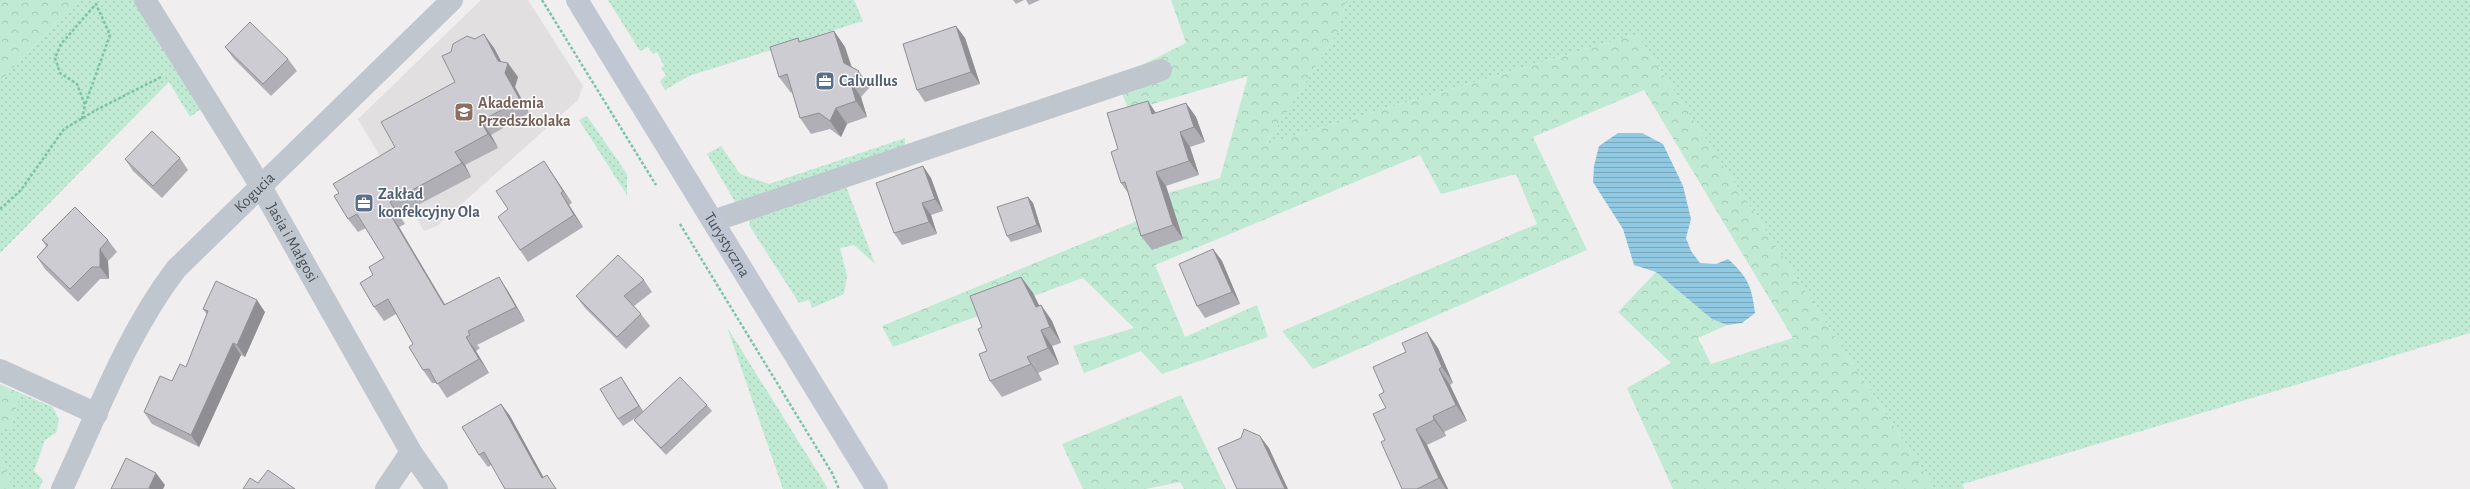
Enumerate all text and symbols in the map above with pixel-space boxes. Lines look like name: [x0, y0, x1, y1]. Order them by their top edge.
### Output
office icon: Calvullus: [814, 70, 836, 92]
place label: Calvullus: [839, 73, 898, 89]
place label: Akademia Przedszkolaka: [478, 95, 571, 129]
school or university icon: Akademia Przedszkolaka: [453, 101, 475, 123]
street label: Kogucia: [231, 169, 278, 216]
place label: Zakład konfekcyjny Ola: [378, 186, 480, 221]
office icon: Zakład konfekcyjny Ola: [353, 192, 375, 214]
street label: Jasia i Małgosi: [264, 200, 321, 285]
street label: Turystyczna: [701, 209, 753, 280]

